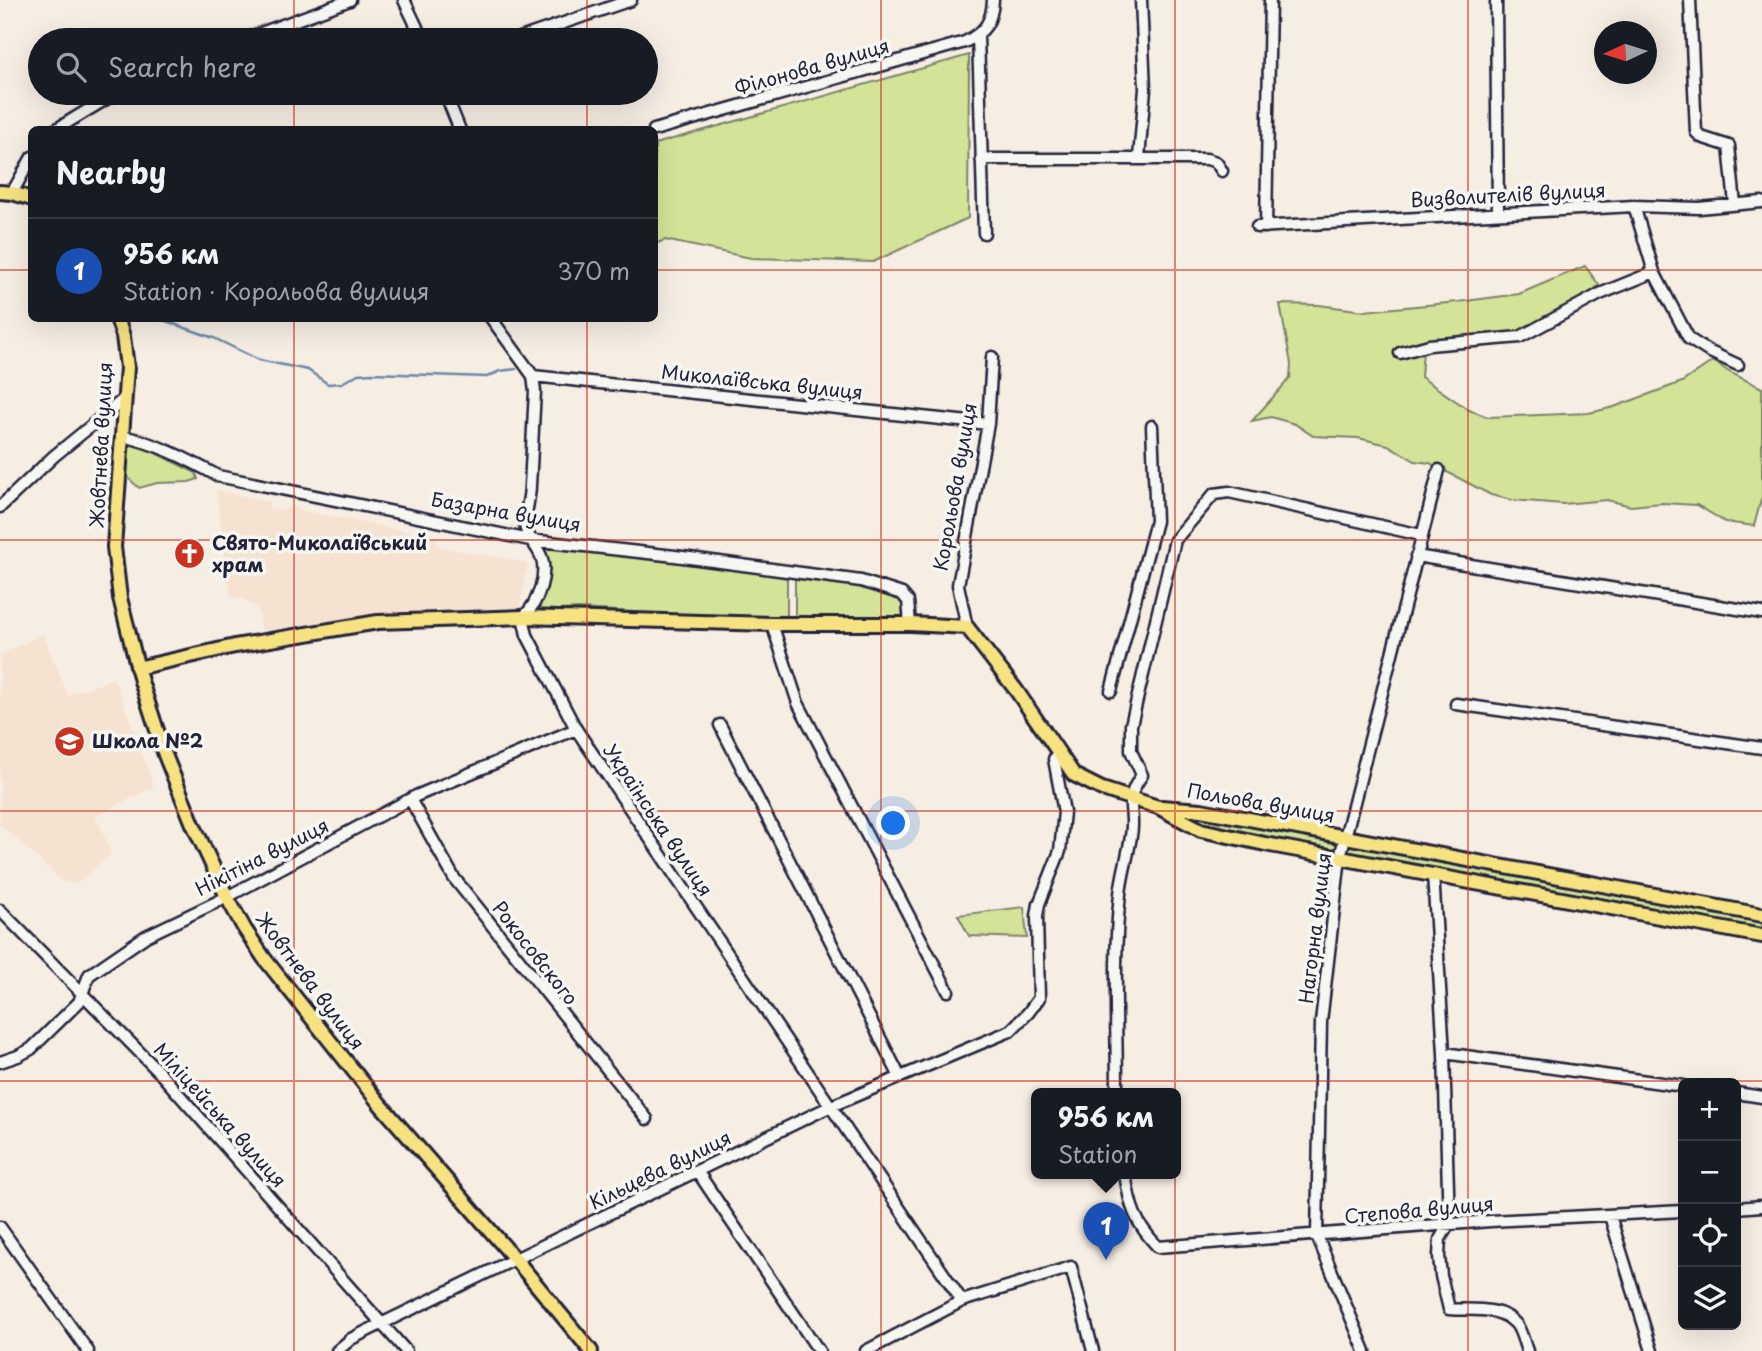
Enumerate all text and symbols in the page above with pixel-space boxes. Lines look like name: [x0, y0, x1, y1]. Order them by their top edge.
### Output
north arrow: [1594, 21, 1657, 84]
search box: [28, 28, 658, 105]
street label: Філонова вулиця: [731, 31, 892, 102]
text: Search here: [108, 47, 257, 86]
icon: search: [52, 48, 90, 86]
text: Nearby: [56, 149, 166, 194]
street label: Визволителів вулиця: [1410, 175, 1606, 213]
text: 956 км: [123, 234, 219, 273]
text: 1: [74, 253, 85, 288]
text: 370 m: [557, 253, 630, 288]
text: Station · Корольова вулиця: [123, 273, 429, 308]
street label: Миколаївська вулиця: [660, 356, 864, 406]
street label: Жовтнева вулиця: [82, 361, 118, 529]
street label: Корольова вулиця: [925, 401, 983, 573]
street label: Базарна вулиця: [429, 484, 583, 538]
place label: Свято-Миколаївський храм: [212, 528, 427, 578]
church icon: Свято-Миколаївський храм: [172, 537, 206, 571]
school or university icon: Школа №2: [52, 724, 86, 758]
place label: Школа №2: [92, 726, 203, 754]
street label: Українська вулиця: [597, 738, 720, 901]
street label: Польова вулиця: [1185, 775, 1337, 829]
your location: [876, 806, 910, 840]
street label: Нікітіна вулиця: [190, 810, 333, 902]
street label: Нагорна вулиця: [1291, 851, 1337, 1005]
street label: Рокосовского: [486, 894, 585, 1010]
street label: Жовтнева вулиця: [250, 906, 372, 1055]
street label: Міліцейська вулиця: [148, 1036, 293, 1193]
map controls: [1678, 1078, 1741, 1330]
button: +: [1678, 1078, 1741, 1141]
popup: [1031, 1088, 1181, 1179]
text: 956 км: [1058, 1097, 1154, 1136]
street label: Кільцева вулиця: [584, 1123, 735, 1216]
text: Station: [1058, 1136, 1137, 1171]
button: −: [1678, 1141, 1741, 1204]
street label: Степова вулиця: [1343, 1189, 1495, 1229]
pin: 1: [1083, 1202, 1129, 1260]
button: locate: [1678, 1204, 1741, 1267]
button: layers: [1678, 1267, 1741, 1330]

